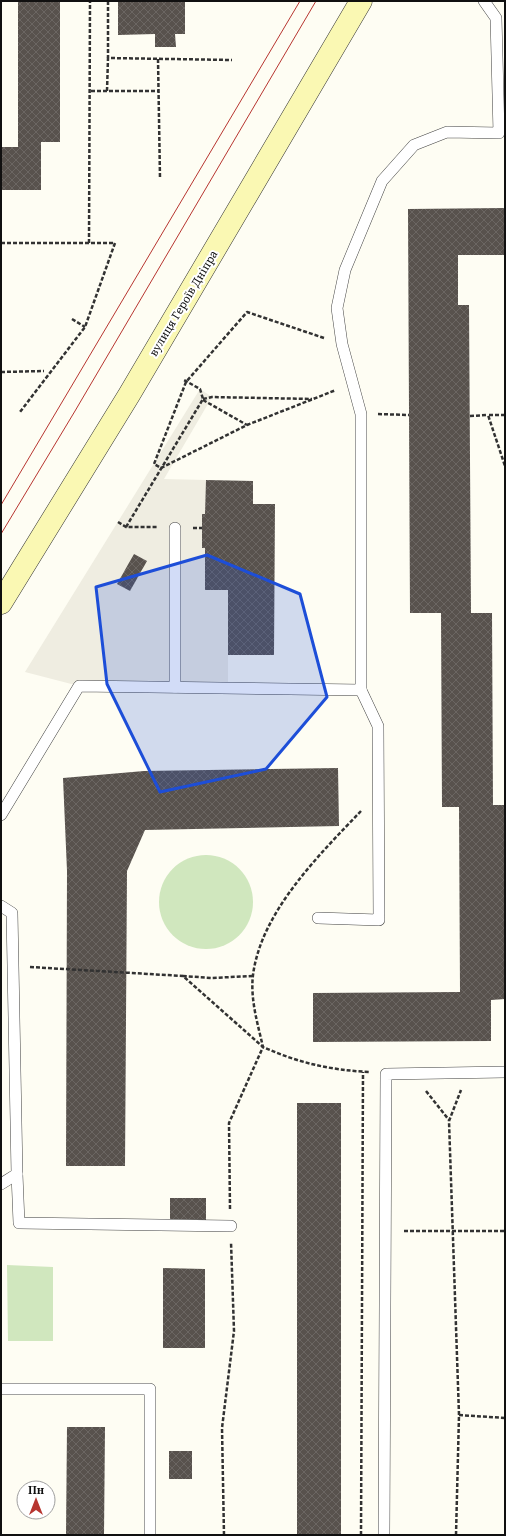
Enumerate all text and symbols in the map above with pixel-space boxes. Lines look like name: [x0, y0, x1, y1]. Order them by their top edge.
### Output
street label: вулиця Героїв Дніпра: [145, 247, 221, 359]
north arrow: [16, 1480, 56, 1520]
text: Пн: [28, 1482, 45, 1497]

